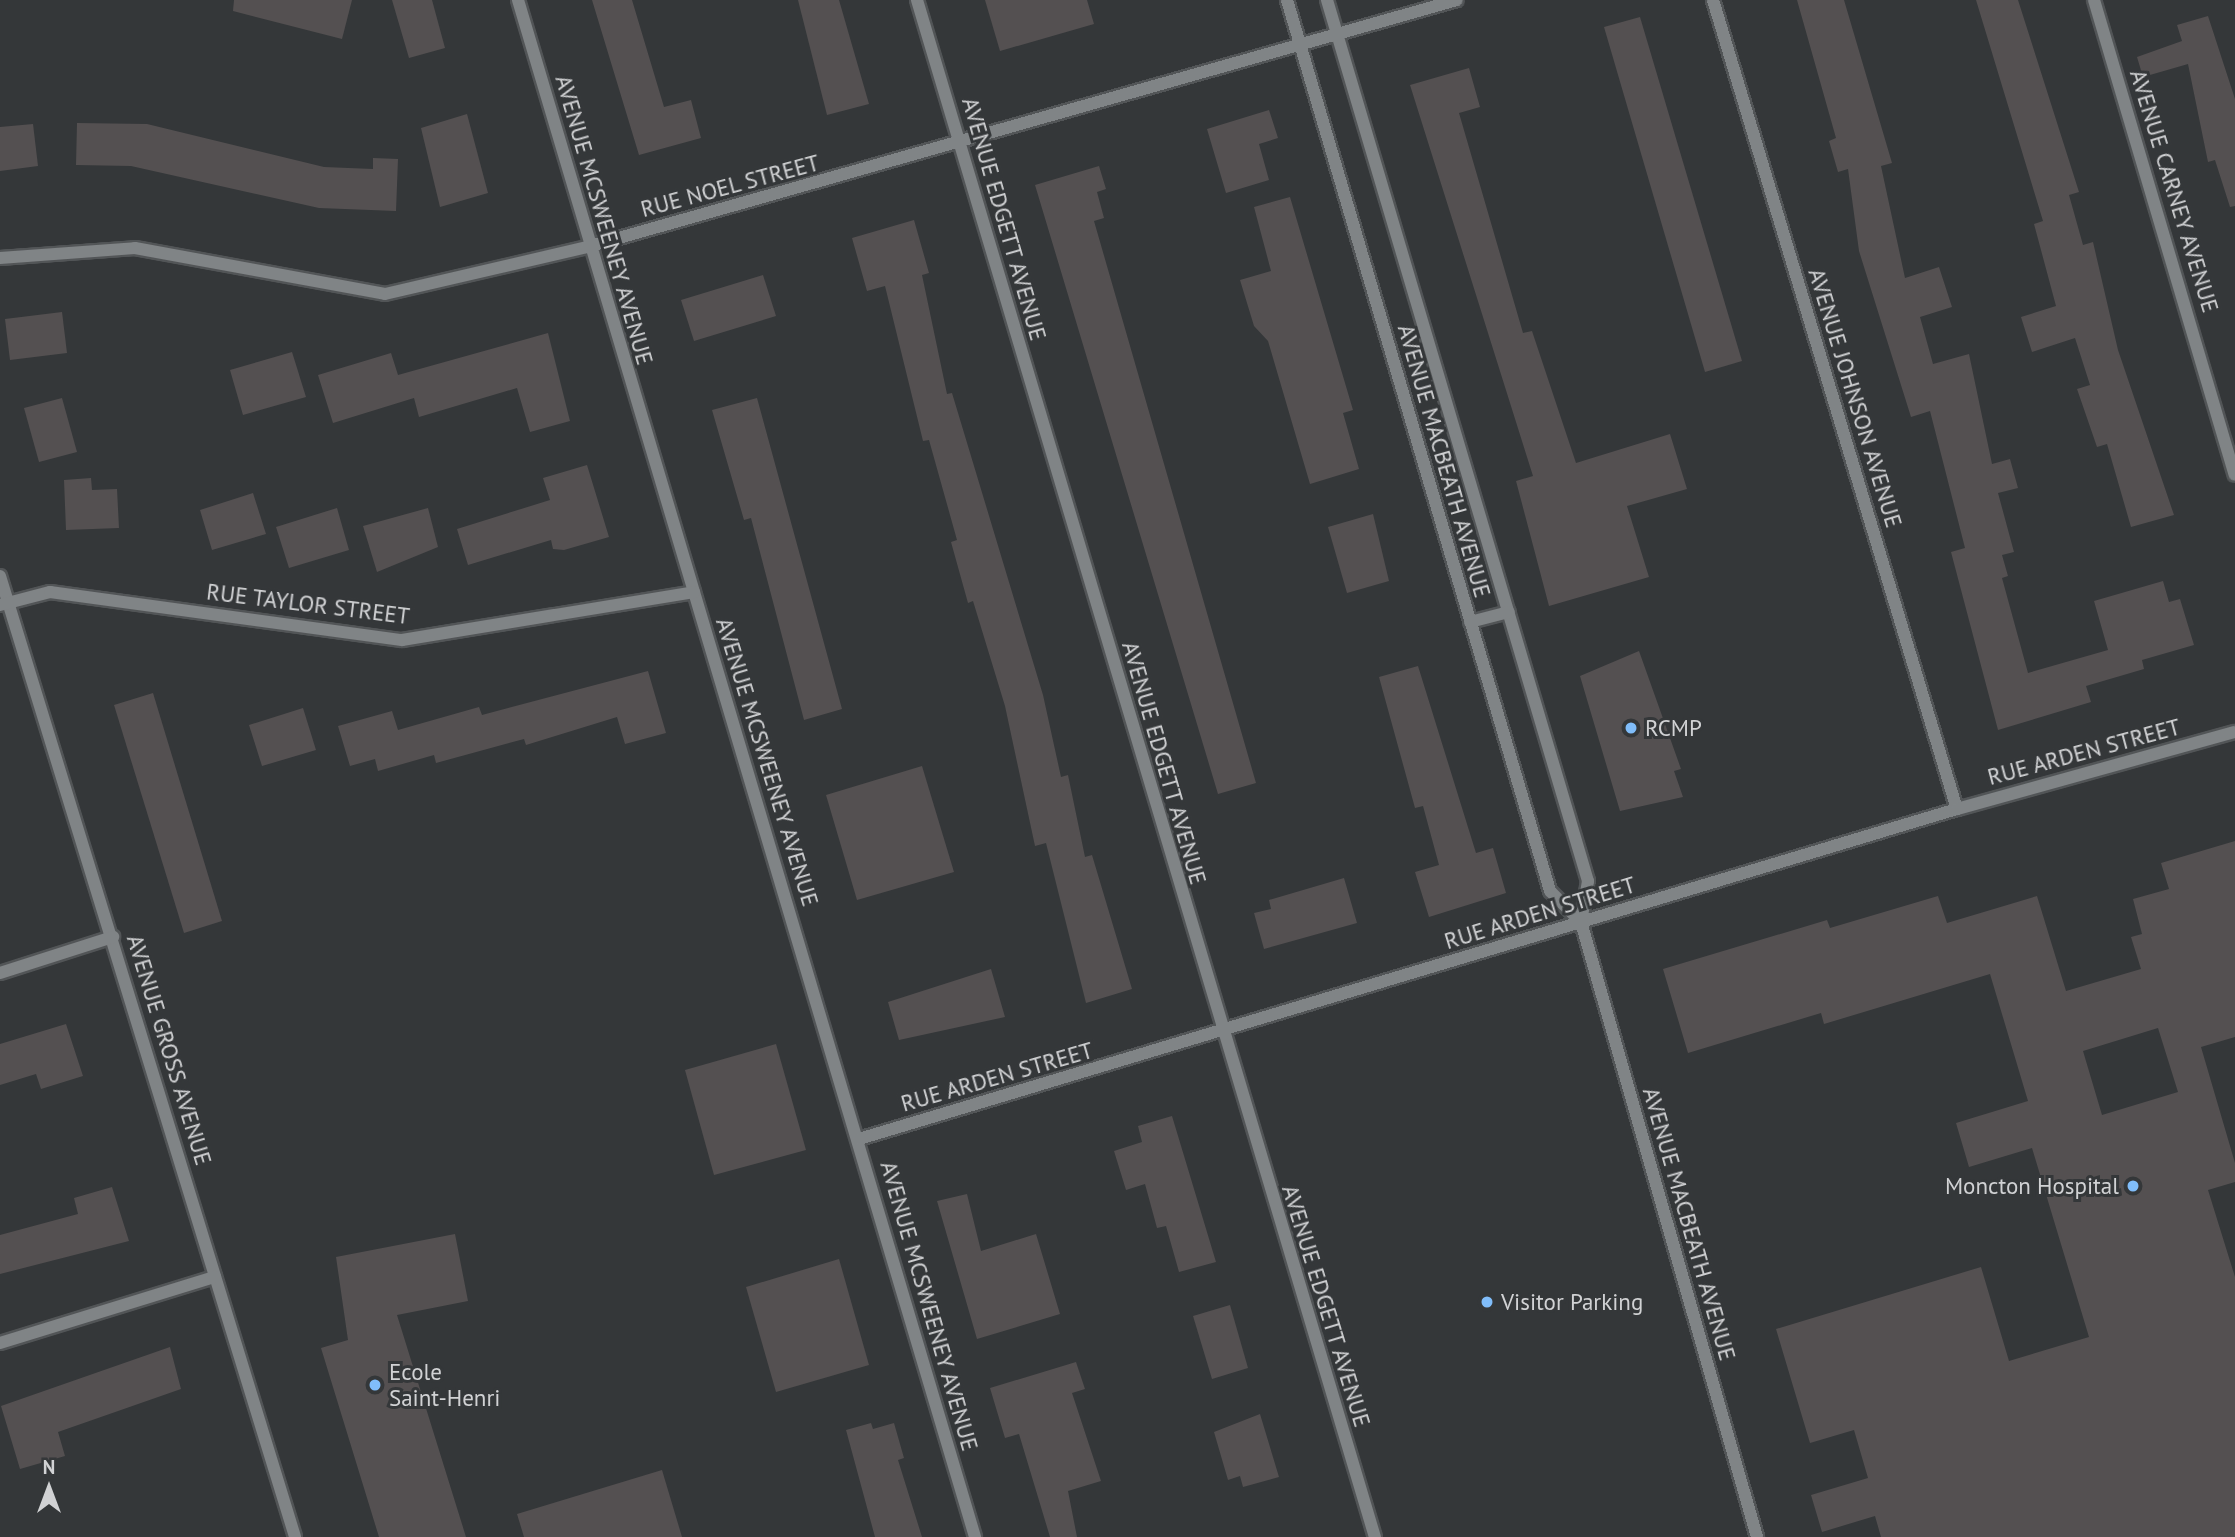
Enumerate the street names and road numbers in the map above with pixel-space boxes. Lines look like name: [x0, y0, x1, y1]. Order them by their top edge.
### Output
street label: AVENUE CARNEY AVENUE: [2124, 66, 2224, 316]
street label: AVENUE MCSWEENEY AVENUE: [549, 71, 659, 369]
street label: AVENUE EDGETT AVENUE: [956, 93, 1052, 345]
street label: RUE NOEL STREET: [637, 149, 823, 223]
street label: AVENUE JOHNSON AVENUE: [1802, 265, 1908, 531]
street label: AVENUE MACBEATH AVENUE: [1392, 321, 1496, 601]
street label: RUE TAYLOR STREET: [205, 578, 411, 630]
street label: AVENUE MCSWEENEY AVENUE: [710, 614, 824, 910]
street label: AVENUE EDGETT AVENUE: [1116, 637, 1212, 889]
street label: RUE ARDEN STREET: [1984, 713, 2184, 791]
street label: RUE ARDEN STREET: [1441, 871, 1639, 955]
street label: AVENUE GROSS AVENUE: [121, 931, 217, 1169]
street label: RUE ARDEN STREET: [897, 1036, 1097, 1118]
street label: AVENUE MACBEATH AVENUE: [1637, 1084, 1741, 1364]
street label: AVENUE MCSWEENEY AVENUE: [874, 1157, 984, 1455]
street label: AVENUE EDGETT AVENUE: [1276, 1181, 1376, 1431]

